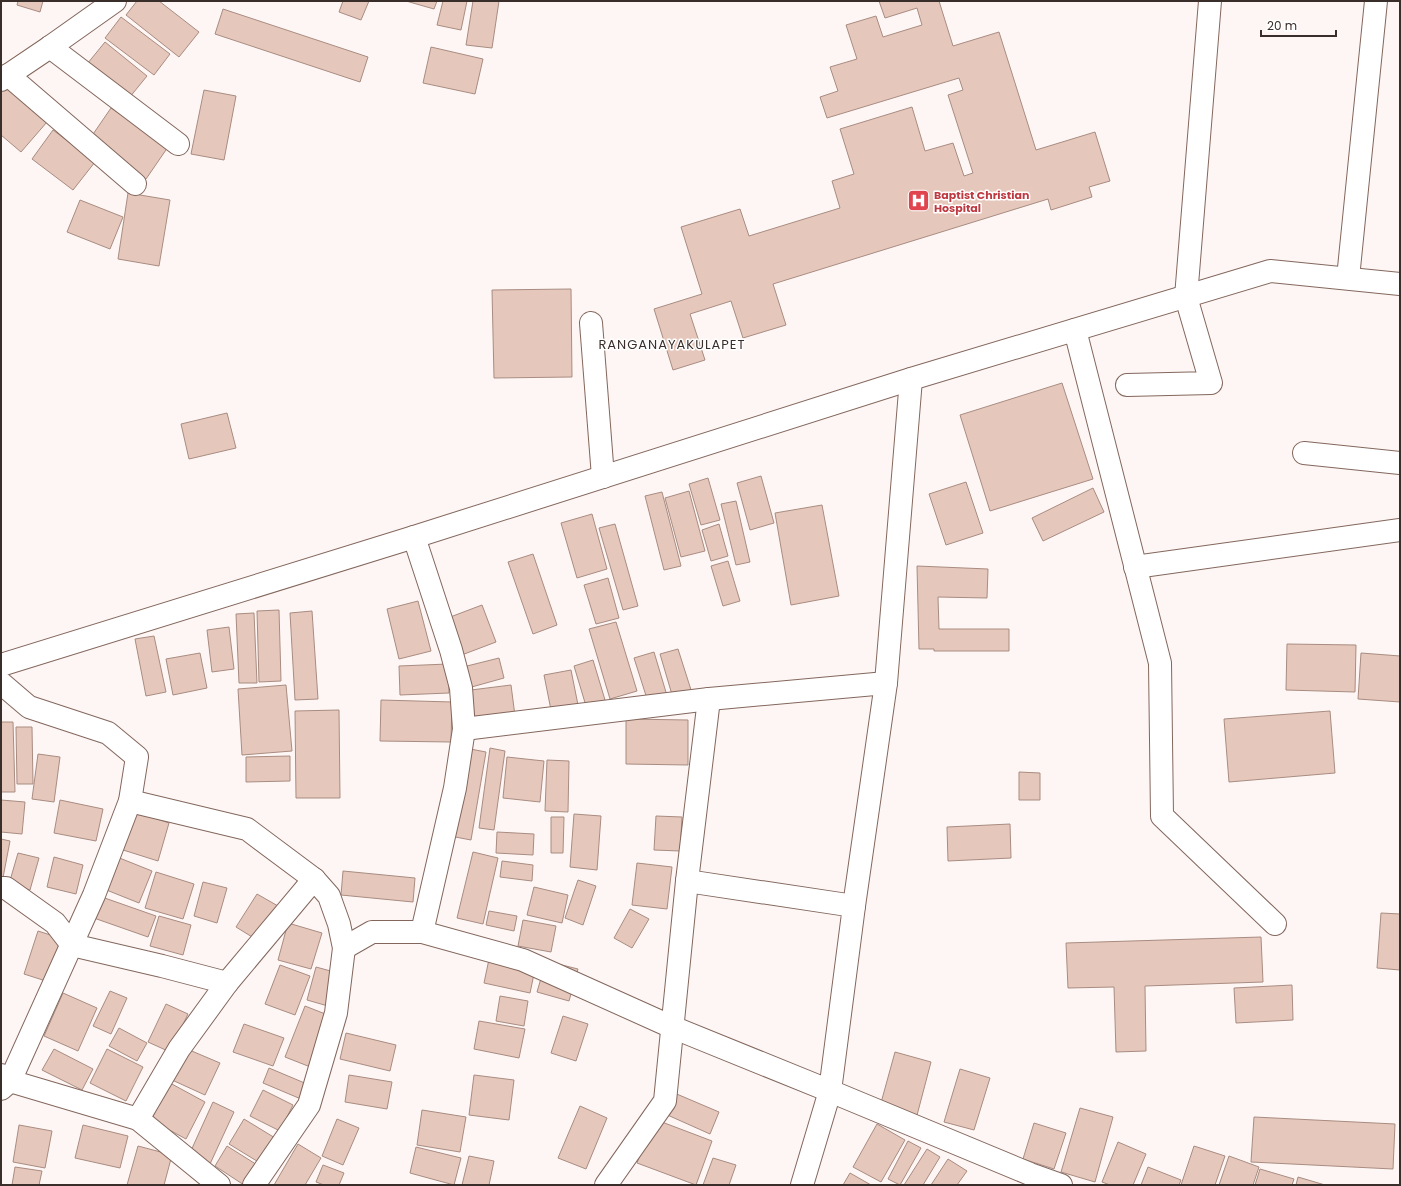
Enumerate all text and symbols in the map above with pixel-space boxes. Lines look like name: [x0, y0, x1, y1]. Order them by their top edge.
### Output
scale bar: [1261, 12, 1336, 38]
text: 20 m: [1267, 17, 1297, 34]
place label: Baptist Christian Hospital: [934, 187, 1029, 216]
hospital icon: Baptist Christian Hospital: [906, 188, 932, 214]
district label: RANGANAYAKULAPET: [598, 335, 746, 354]

